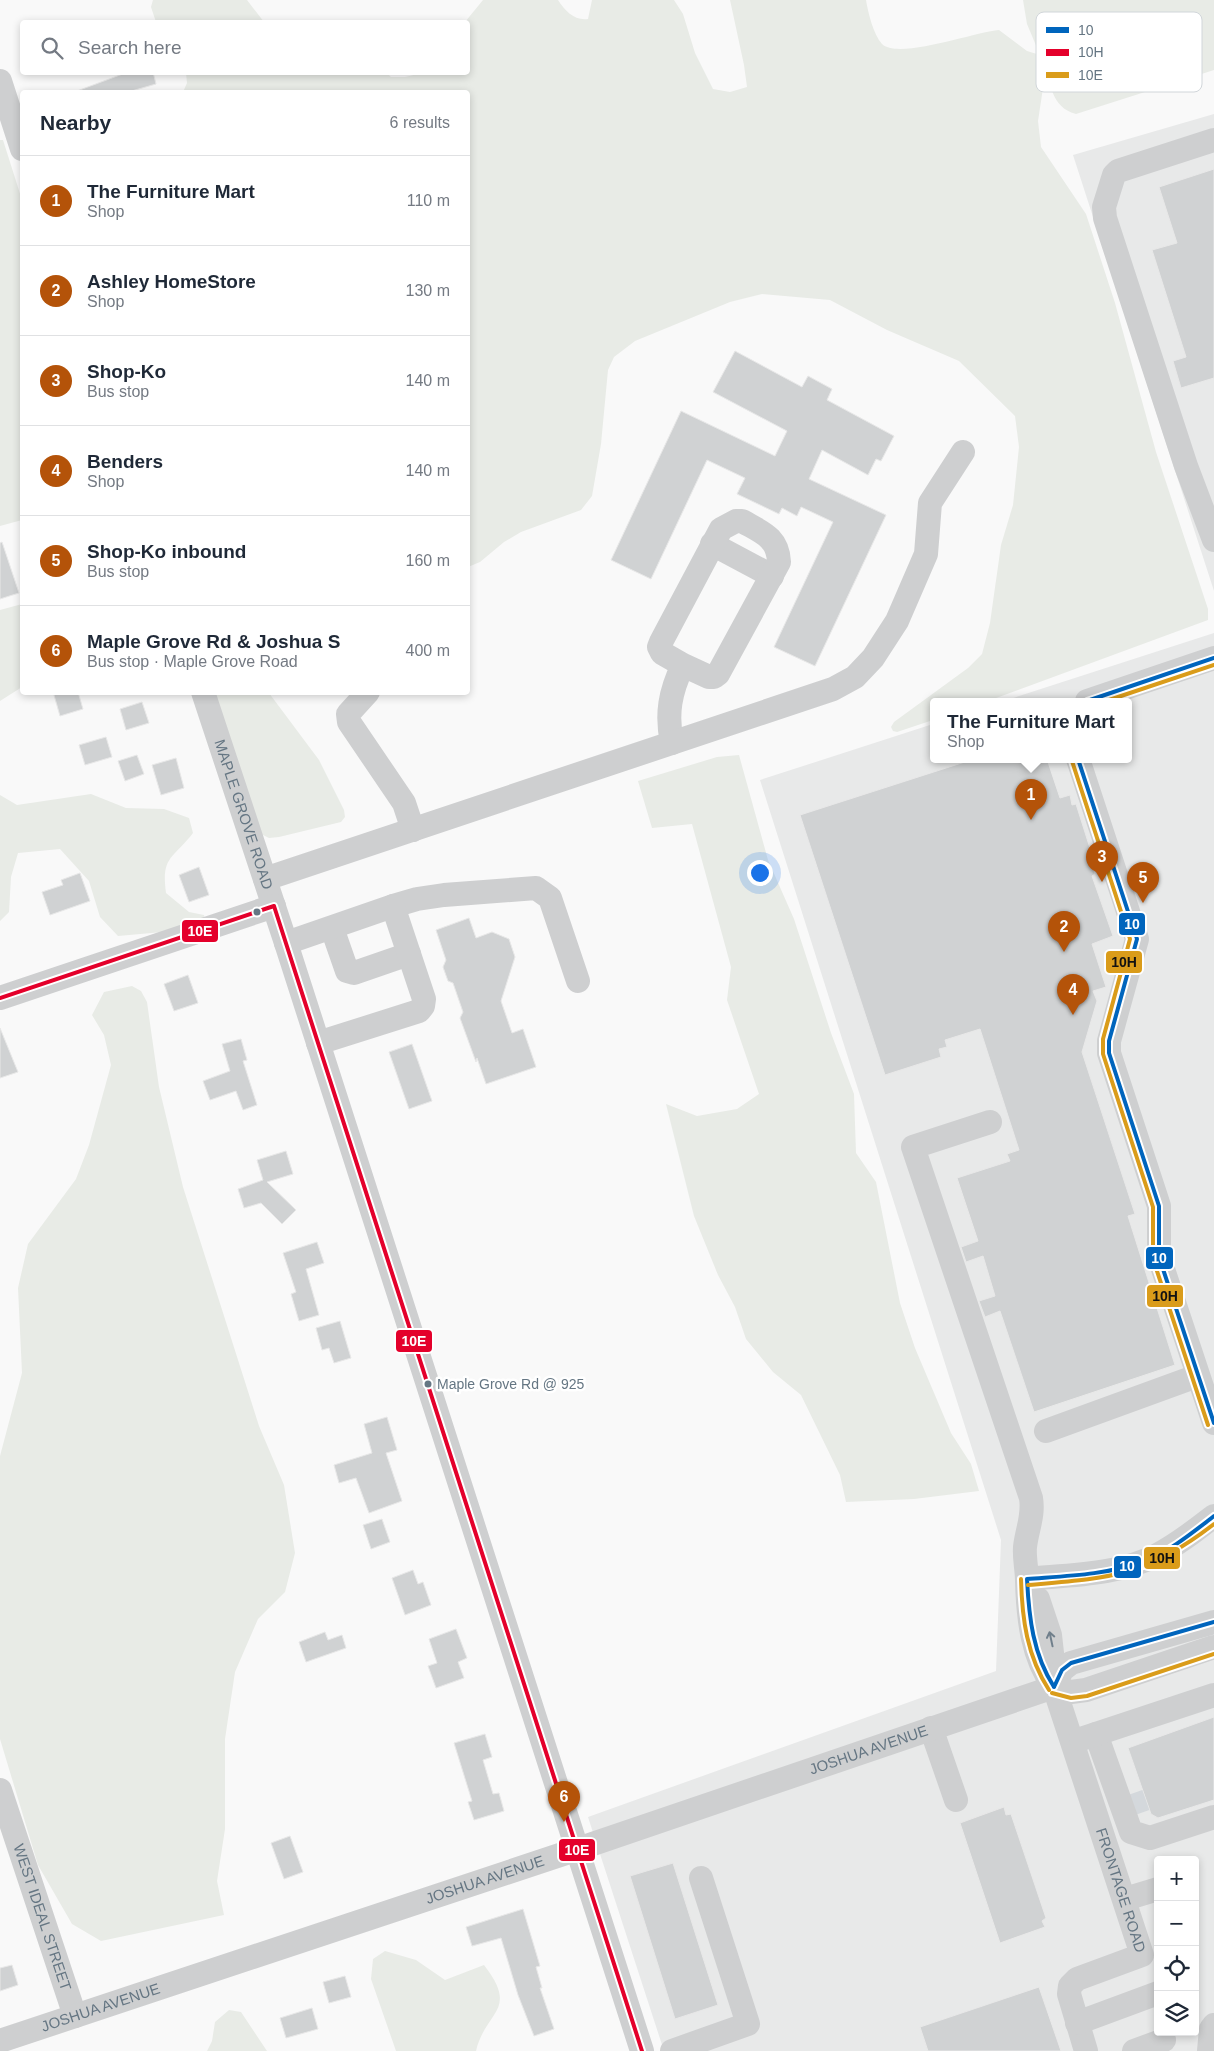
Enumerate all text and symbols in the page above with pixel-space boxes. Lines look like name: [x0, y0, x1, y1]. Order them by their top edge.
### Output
legend: [1036, 12, 1202, 92]
search box: [20, 20, 470, 75]
text: 10: [1078, 22, 1094, 38]
icon: search: [38, 34, 66, 62]
text: Search here: [78, 37, 182, 58]
text: 10H: [1078, 44, 1104, 60]
text: 10E: [1078, 67, 1103, 83]
text: Nearby: [40, 111, 111, 134]
text: 6 results: [390, 114, 450, 131]
text: The Furniture Mart: [87, 181, 255, 202]
text: 1: [52, 192, 60, 209]
text: 110 m: [407, 192, 450, 209]
text: Shop: [87, 203, 124, 220]
text: Ashley HomeStore: [87, 271, 256, 292]
text: 2: [52, 282, 60, 299]
text: 130 m: [406, 282, 450, 299]
text: Shop: [87, 293, 124, 310]
text: Shop-Ko: [87, 361, 166, 382]
text: 3: [52, 372, 60, 389]
text: 140 m: [406, 372, 450, 389]
text: Bus stop: [87, 383, 149, 400]
text: Benders: [87, 451, 163, 472]
text: 4: [52, 462, 60, 479]
text: 140 m: [406, 462, 450, 479]
text: Shop: [87, 473, 124, 490]
text: Shop-Ko inbound: [87, 541, 246, 562]
text: 5: [52, 552, 60, 569]
text: 160 m: [406, 552, 450, 569]
text: Bus stop: [87, 563, 149, 580]
text: Maple Grove Rd & Joshua S: [87, 631, 340, 652]
text: 6: [52, 642, 60, 659]
text: 400 m: [406, 642, 450, 659]
text: Bus stop · Maple Grove Road: [87, 653, 298, 670]
popup: [930, 698, 1132, 763]
text: The Furniture Mart: [947, 711, 1115, 732]
text: Shop: [947, 733, 984, 750]
street label: MAPLE GROVE ROAD: [211, 737, 277, 892]
pin: 1: [1015, 779, 1047, 820]
pin: 3: [1086, 841, 1118, 882]
your location: [747, 860, 773, 886]
pin: 5: [1127, 862, 1159, 903]
unlabelled marker: [252, 907, 262, 917]
pin: 2: [1048, 911, 1080, 952]
line badge: 10: [1118, 912, 1146, 936]
text: 10: [1124, 916, 1140, 932]
line badge: 10E: [181, 919, 219, 943]
text: 10E: [188, 923, 212, 939]
line badge: 10H: [1105, 950, 1143, 974]
text: 10H: [1111, 954, 1137, 970]
pin: 4: [1057, 974, 1089, 1015]
line badge: 10: [1145, 1246, 1174, 1270]
text: 10: [1151, 1250, 1167, 1266]
line badge: 10H: [1146, 1284, 1184, 1308]
text: 10H: [1152, 1288, 1178, 1304]
line badge: 10E: [395, 1329, 433, 1353]
text: 10E: [402, 1333, 426, 1349]
place label: Maple Grove Rd @ 925: [437, 1376, 584, 1392]
marker: Maple Grove Rd @ 925: [423, 1379, 433, 1389]
line badge: 10H: [1143, 1546, 1181, 1570]
text: 10H: [1149, 1550, 1175, 1566]
line badge: 10: [1113, 1555, 1142, 1579]
text: 10: [1119, 1558, 1135, 1574]
one-way arrow: [1045, 1631, 1055, 1647]
street label: JOSHUA AVENUE: [807, 1722, 930, 1778]
pin: 6: [548, 1781, 580, 1822]
street label: FRONTAGE ROAD: [1093, 1826, 1150, 1955]
line badge: 10E: [558, 1838, 596, 1862]
street label: WEST IDEAL STREET: [10, 1841, 75, 1993]
text: 10E: [565, 1842, 589, 1858]
street label: JOSHUA AVENUE: [423, 1852, 546, 1907]
map controls: [1154, 1856, 1199, 2036]
button: +: [1154, 1856, 1199, 1901]
button: −: [1154, 1901, 1199, 1946]
button: locate: [1154, 1946, 1199, 1991]
street label: JOSHUA AVENUE: [39, 1979, 162, 2035]
button: layers: [1154, 1991, 1199, 2036]

